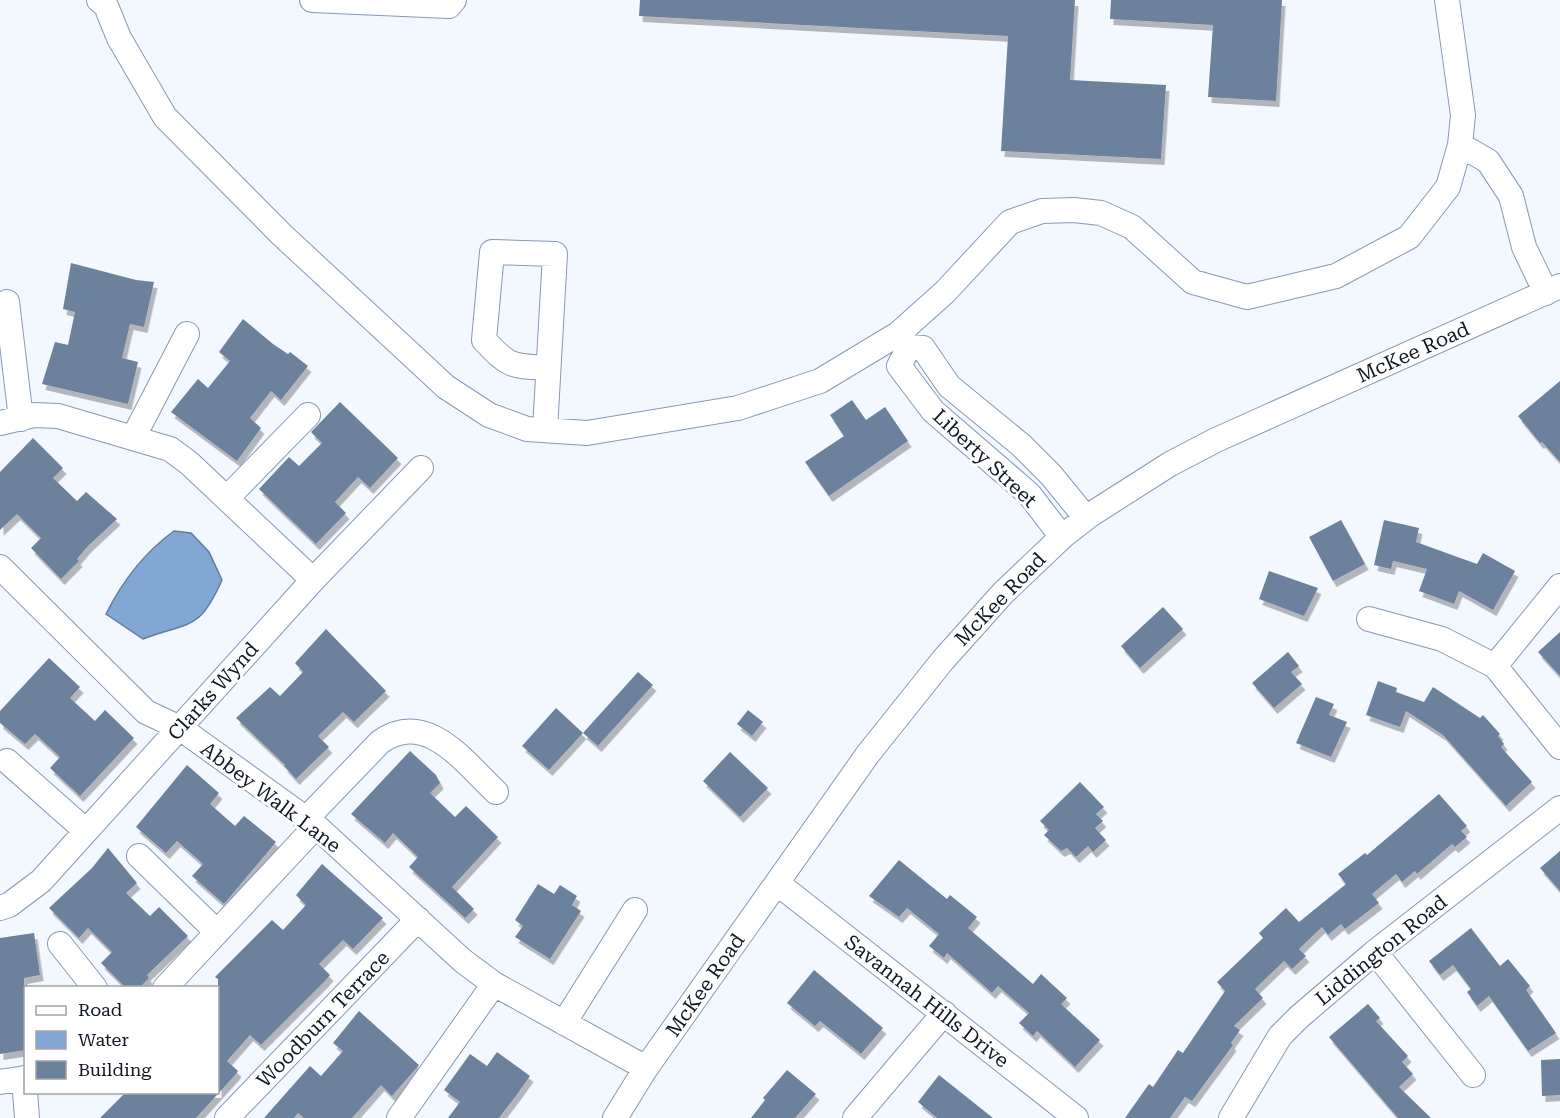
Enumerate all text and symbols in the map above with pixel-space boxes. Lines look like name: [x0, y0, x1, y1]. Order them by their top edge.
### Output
street label: McKee Road: [1353, 316, 1473, 387]
street label: Liberty Street: [928, 404, 1042, 513]
street label: McKee Road: [950, 547, 1051, 651]
street label: Clarks Wynd: [163, 637, 264, 745]
street label: Abbey Walk Lane: [196, 736, 346, 858]
street label: Liddington Road: [1311, 890, 1452, 1010]
street label: McKee Road: [661, 929, 749, 1041]
street label: Savannah Hills Drive: [840, 929, 1014, 1073]
street label: Woodburn Terrace: [252, 946, 394, 1092]
legend: [24, 986, 219, 1094]
text: Road: [78, 999, 123, 1020]
text: Water: [78, 1029, 129, 1050]
text: Building: [78, 1059, 152, 1080]

